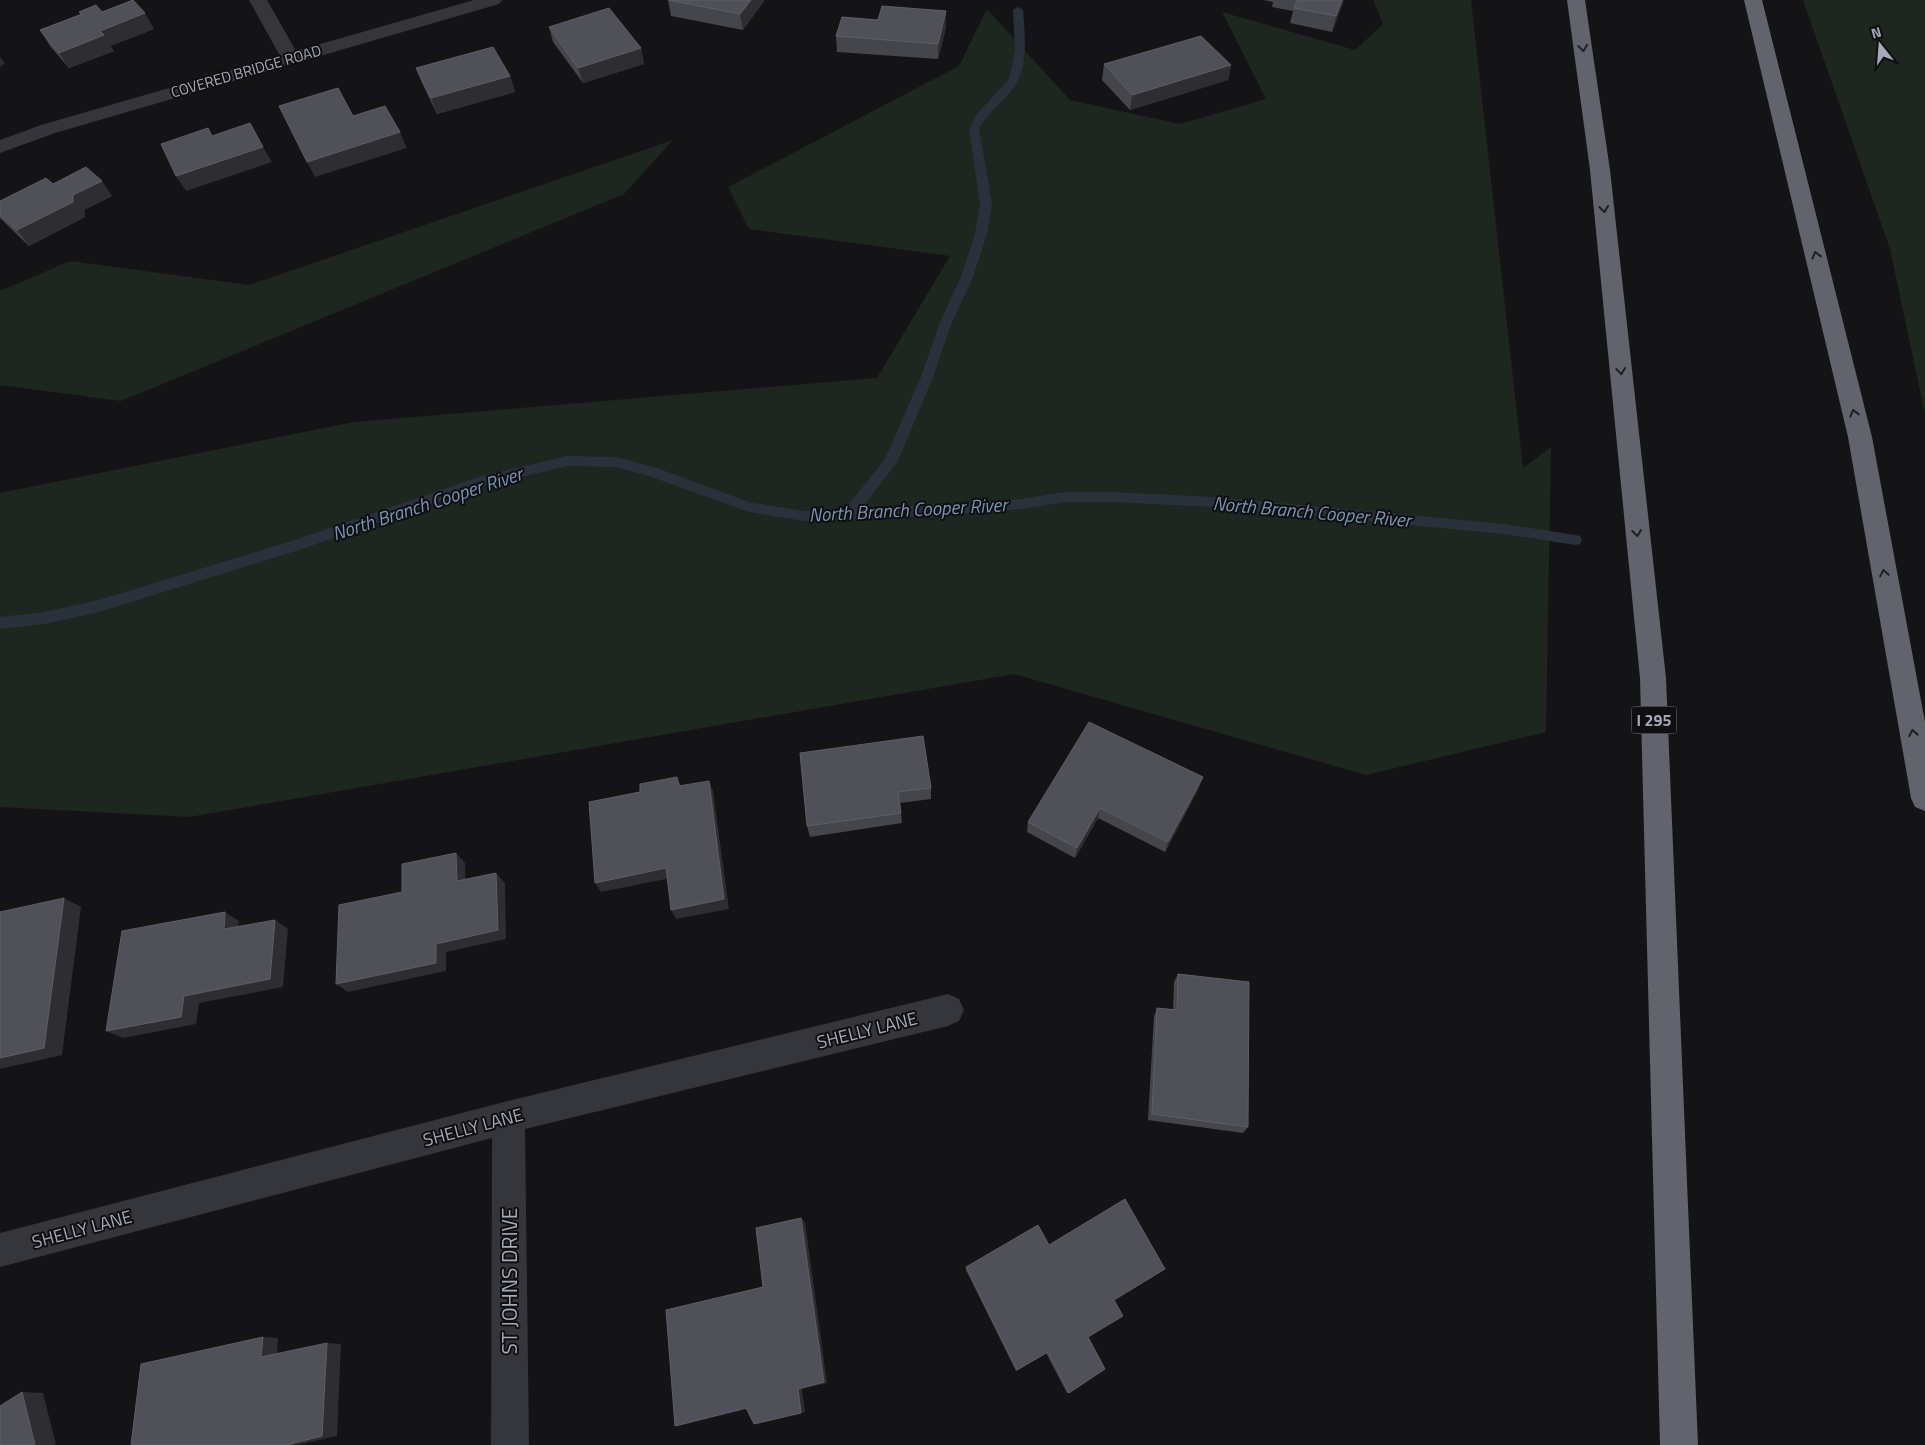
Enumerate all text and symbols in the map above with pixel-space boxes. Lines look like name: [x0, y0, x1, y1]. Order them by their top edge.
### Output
north arrow: [1855, 20, 1905, 70]
text: N: [1868, 21, 1884, 44]
street label: COVERED BRIDGE ROAD: [168, 39, 324, 103]
one-way arrow: [1577, 45, 1588, 53]
one-way arrow: [1598, 206, 1609, 214]
one-way arrow: [1811, 251, 1822, 260]
one-way arrow: [1615, 367, 1626, 375]
one-way arrow: [1849, 409, 1860, 418]
water label: North Branch Cooper River: [328, 458, 528, 547]
water label: North Branch Cooper River: [1212, 488, 1414, 534]
water label: North Branch Cooper River: [808, 489, 1010, 529]
one-way arrow: [1632, 529, 1643, 537]
one-way arrow: [1880, 568, 1890, 577]
road number: I 295: [1632, 706, 1676, 734]
one-way arrow: [1909, 728, 1919, 737]
street label: SHELLY LANE: [814, 1004, 920, 1056]
street label: SHELLY LANE: [420, 1101, 526, 1153]
street label: SHELLY LANE: [29, 1203, 135, 1255]
street label: ST JOHNS DRIVE: [493, 1208, 525, 1354]

